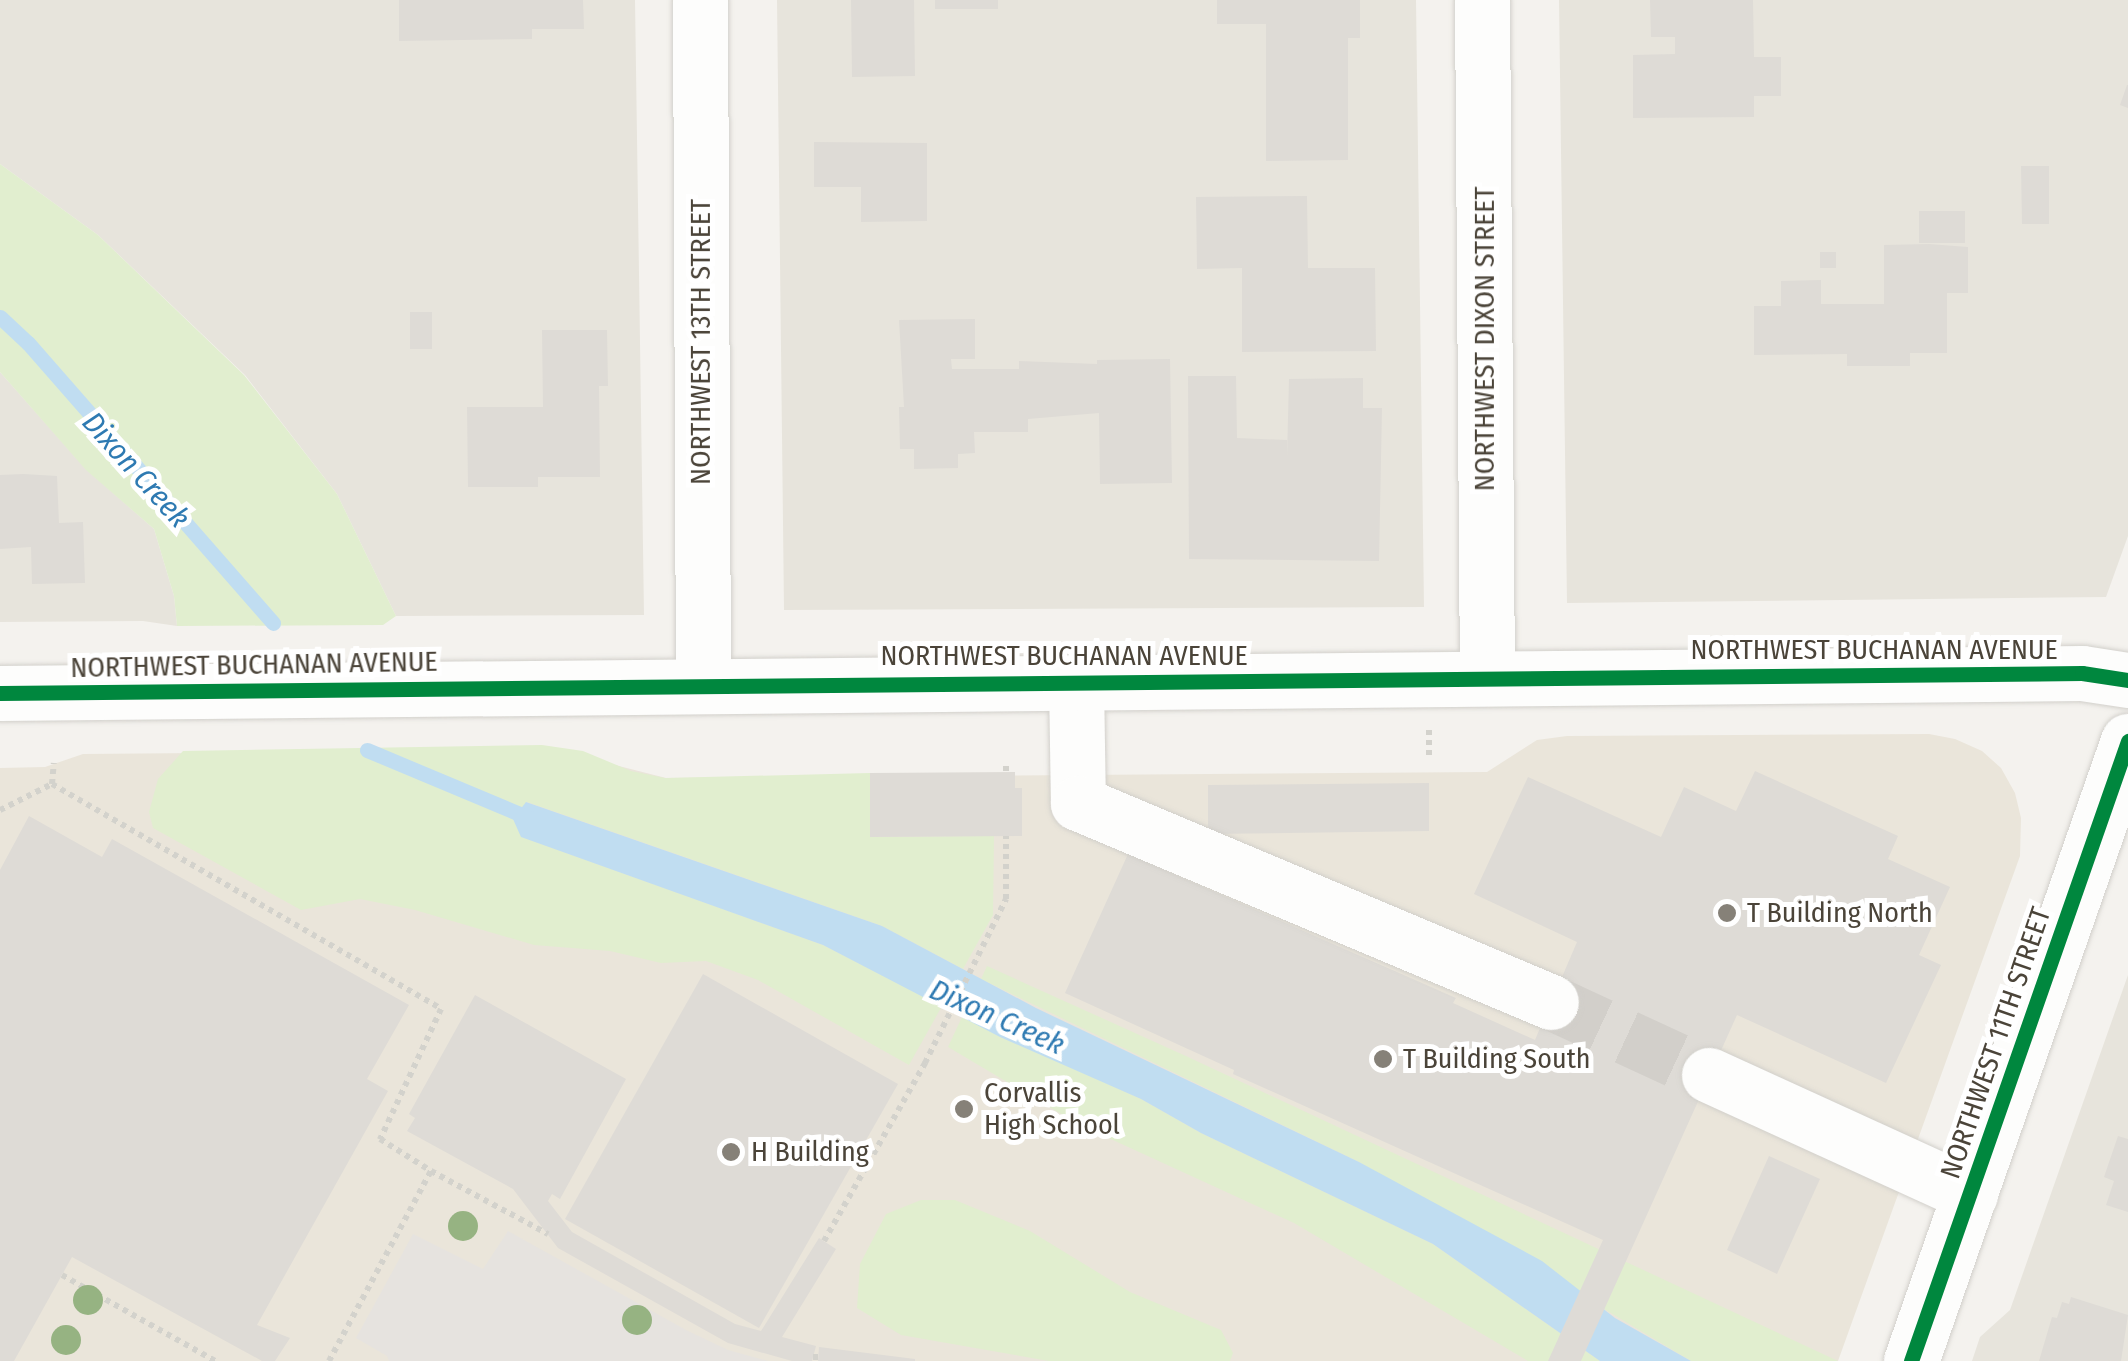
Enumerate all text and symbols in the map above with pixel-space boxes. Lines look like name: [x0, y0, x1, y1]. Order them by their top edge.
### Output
street label: NORTHWEST DIXON STREET: [1468, 187, 1502, 491]
street label: NORTHWEST 13TH STREET: [684, 199, 718, 485]
water label: Dixon Creek: [75, 405, 197, 535]
street label: NORTHWEST BUCHANAN AVENUE: [1690, 633, 2058, 667]
street label: NORTHWEST BUCHANAN AVENUE: [880, 639, 1248, 673]
street label: NORTHWEST BUCHANAN AVENUE: [70, 645, 438, 685]
place label: T Building North: [1747, 896, 1933, 930]
marker: T Building North: [1716, 902, 1738, 924]
street label: NORTHWEST 11TH STREET: [1934, 903, 2058, 1183]
water label: Dixon Creek: [924, 971, 1070, 1063]
place label: T Building South: [1403, 1042, 1591, 1076]
marker: T Building South: [1372, 1048, 1394, 1070]
place label: Corvallis High School: [984, 1076, 1120, 1142]
marker: Corvallis High School: [953, 1098, 975, 1120]
place label: H Building: [751, 1135, 869, 1169]
marker: H Building: [720, 1141, 742, 1163]

